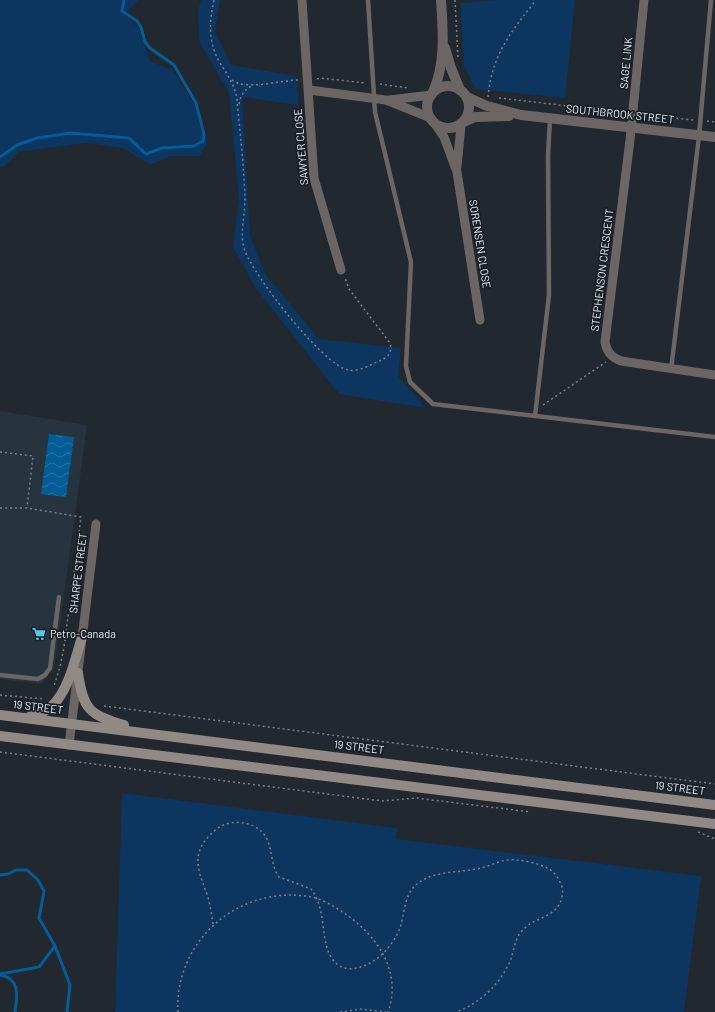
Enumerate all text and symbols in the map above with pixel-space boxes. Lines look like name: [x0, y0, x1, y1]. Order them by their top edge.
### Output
street label: SAGE LINK: [617, 36, 634, 89]
street label: SOUTHBROOK STREET: [565, 101, 675, 126]
street label: SAWYER CLOSE: [291, 108, 310, 186]
street label: SORENSEN CLOSE: [467, 199, 494, 290]
street label: STEPHENSON CRESCENT: [588, 208, 615, 332]
street label: SHARPE STREET: [66, 532, 89, 614]
supermarket icon: Petro-Canada: [31, 626, 47, 642]
place label: Petro-Canada: [50, 627, 116, 640]
street label: 19 STREET: [12, 697, 64, 716]
street label: 19 STREET: [333, 737, 385, 756]
street label: 19 STREET: [654, 778, 706, 797]

